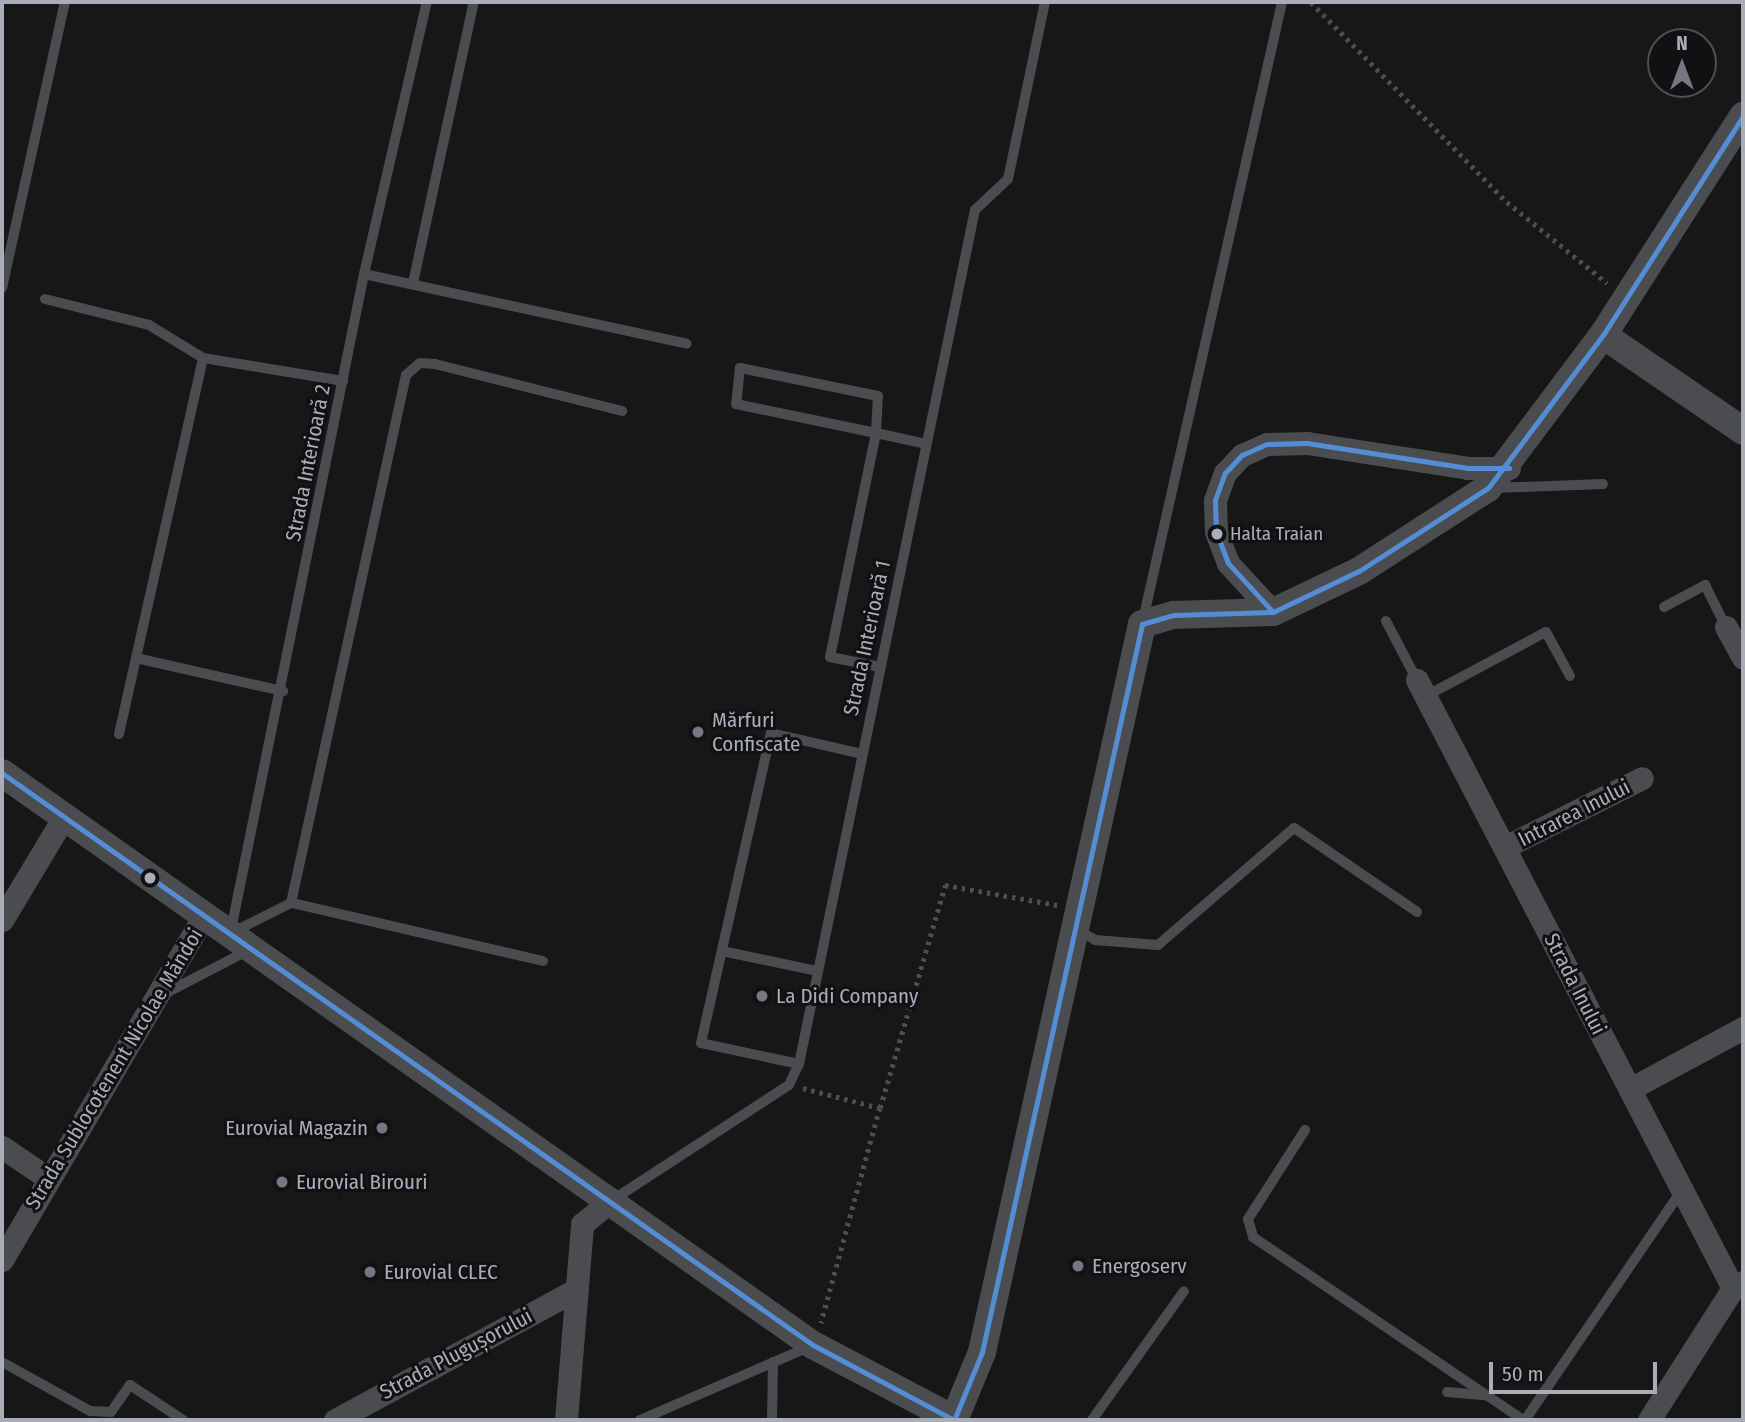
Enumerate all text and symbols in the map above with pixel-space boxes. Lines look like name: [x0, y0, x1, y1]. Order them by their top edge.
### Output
north arrow: [1647, 28, 1717, 98]
text: N: [1676, 32, 1688, 55]
street label: Strada Interioară 2: [280, 382, 336, 544]
place label: Halta Traian: [1230, 523, 1323, 545]
marker: Halta Traian: [1210, 527, 1224, 541]
street label: Strada Interioară 1: [838, 558, 896, 718]
place label: Mărfuri Confiscate: [712, 707, 800, 757]
marker: Mărfuri Confiscate: [690, 724, 706, 740]
street label: Intrarea Inului: [1514, 774, 1634, 852]
unlabelled marker: [143, 871, 157, 885]
street label: Strada Sublocotenent Nicolae Măndoi: [20, 924, 208, 1214]
street label: Strada Inului: [1539, 929, 1611, 1039]
place label: La Didi Company: [776, 983, 918, 1009]
marker: La Didi Company: [754, 988, 770, 1004]
place label: Eurovial Magazin: [225, 1115, 368, 1141]
marker: Eurovial Magazin: [374, 1120, 390, 1136]
place label: Eurovial Birouri: [296, 1169, 428, 1195]
marker: Eurovial Birouri: [274, 1174, 290, 1190]
place label: Energoserv: [1092, 1253, 1187, 1279]
marker: Energoserv: [1070, 1258, 1086, 1274]
place label: Eurovial CLEC: [384, 1259, 498, 1285]
marker: Eurovial CLEC: [362, 1264, 378, 1280]
street label: Strada Plugușorului: [376, 1303, 536, 1405]
scale bar: [1493, 1348, 1661, 1392]
text: 50 m: [1502, 1361, 1544, 1387]

